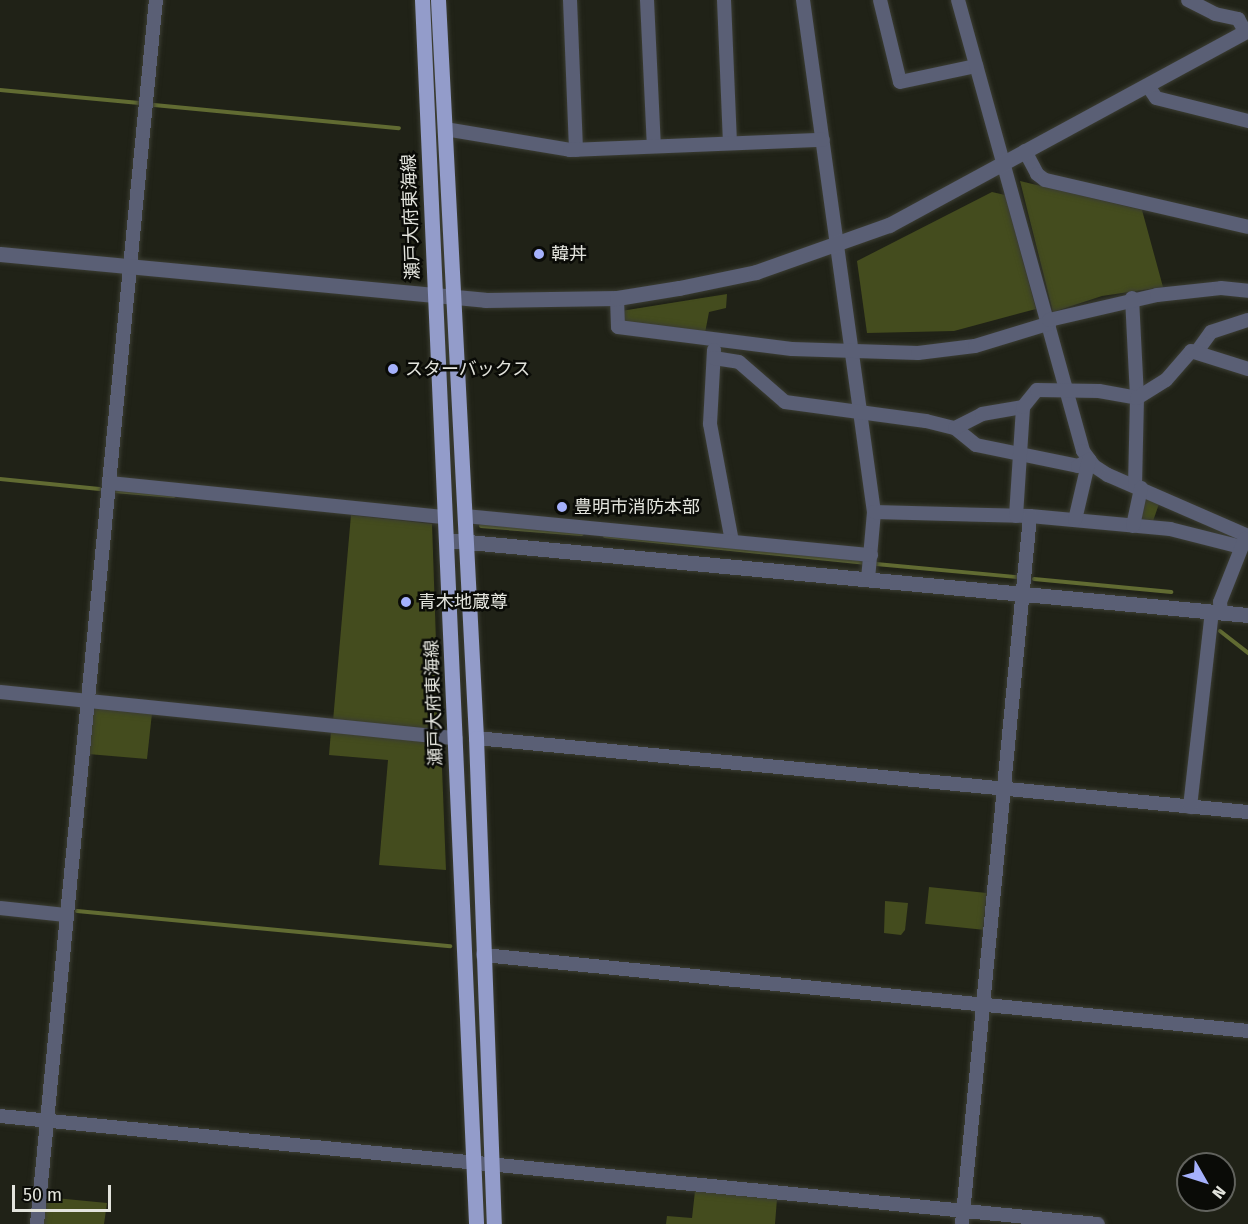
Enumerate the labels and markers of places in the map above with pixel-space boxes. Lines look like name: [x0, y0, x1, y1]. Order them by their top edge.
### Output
place label: 韓丼: [551, 243, 587, 265]
marker: 韓丼: [532, 247, 546, 261]
place label: スターバックス: [405, 358, 531, 380]
marker: スターバックス: [386, 362, 400, 376]
place label: 豊明市消防本部: [574, 496, 700, 518]
marker: 豊明市消防本部: [555, 500, 569, 514]
place label: 青木地蔵尊: [418, 591, 508, 613]
marker: 青木地蔵尊: [399, 595, 413, 609]

